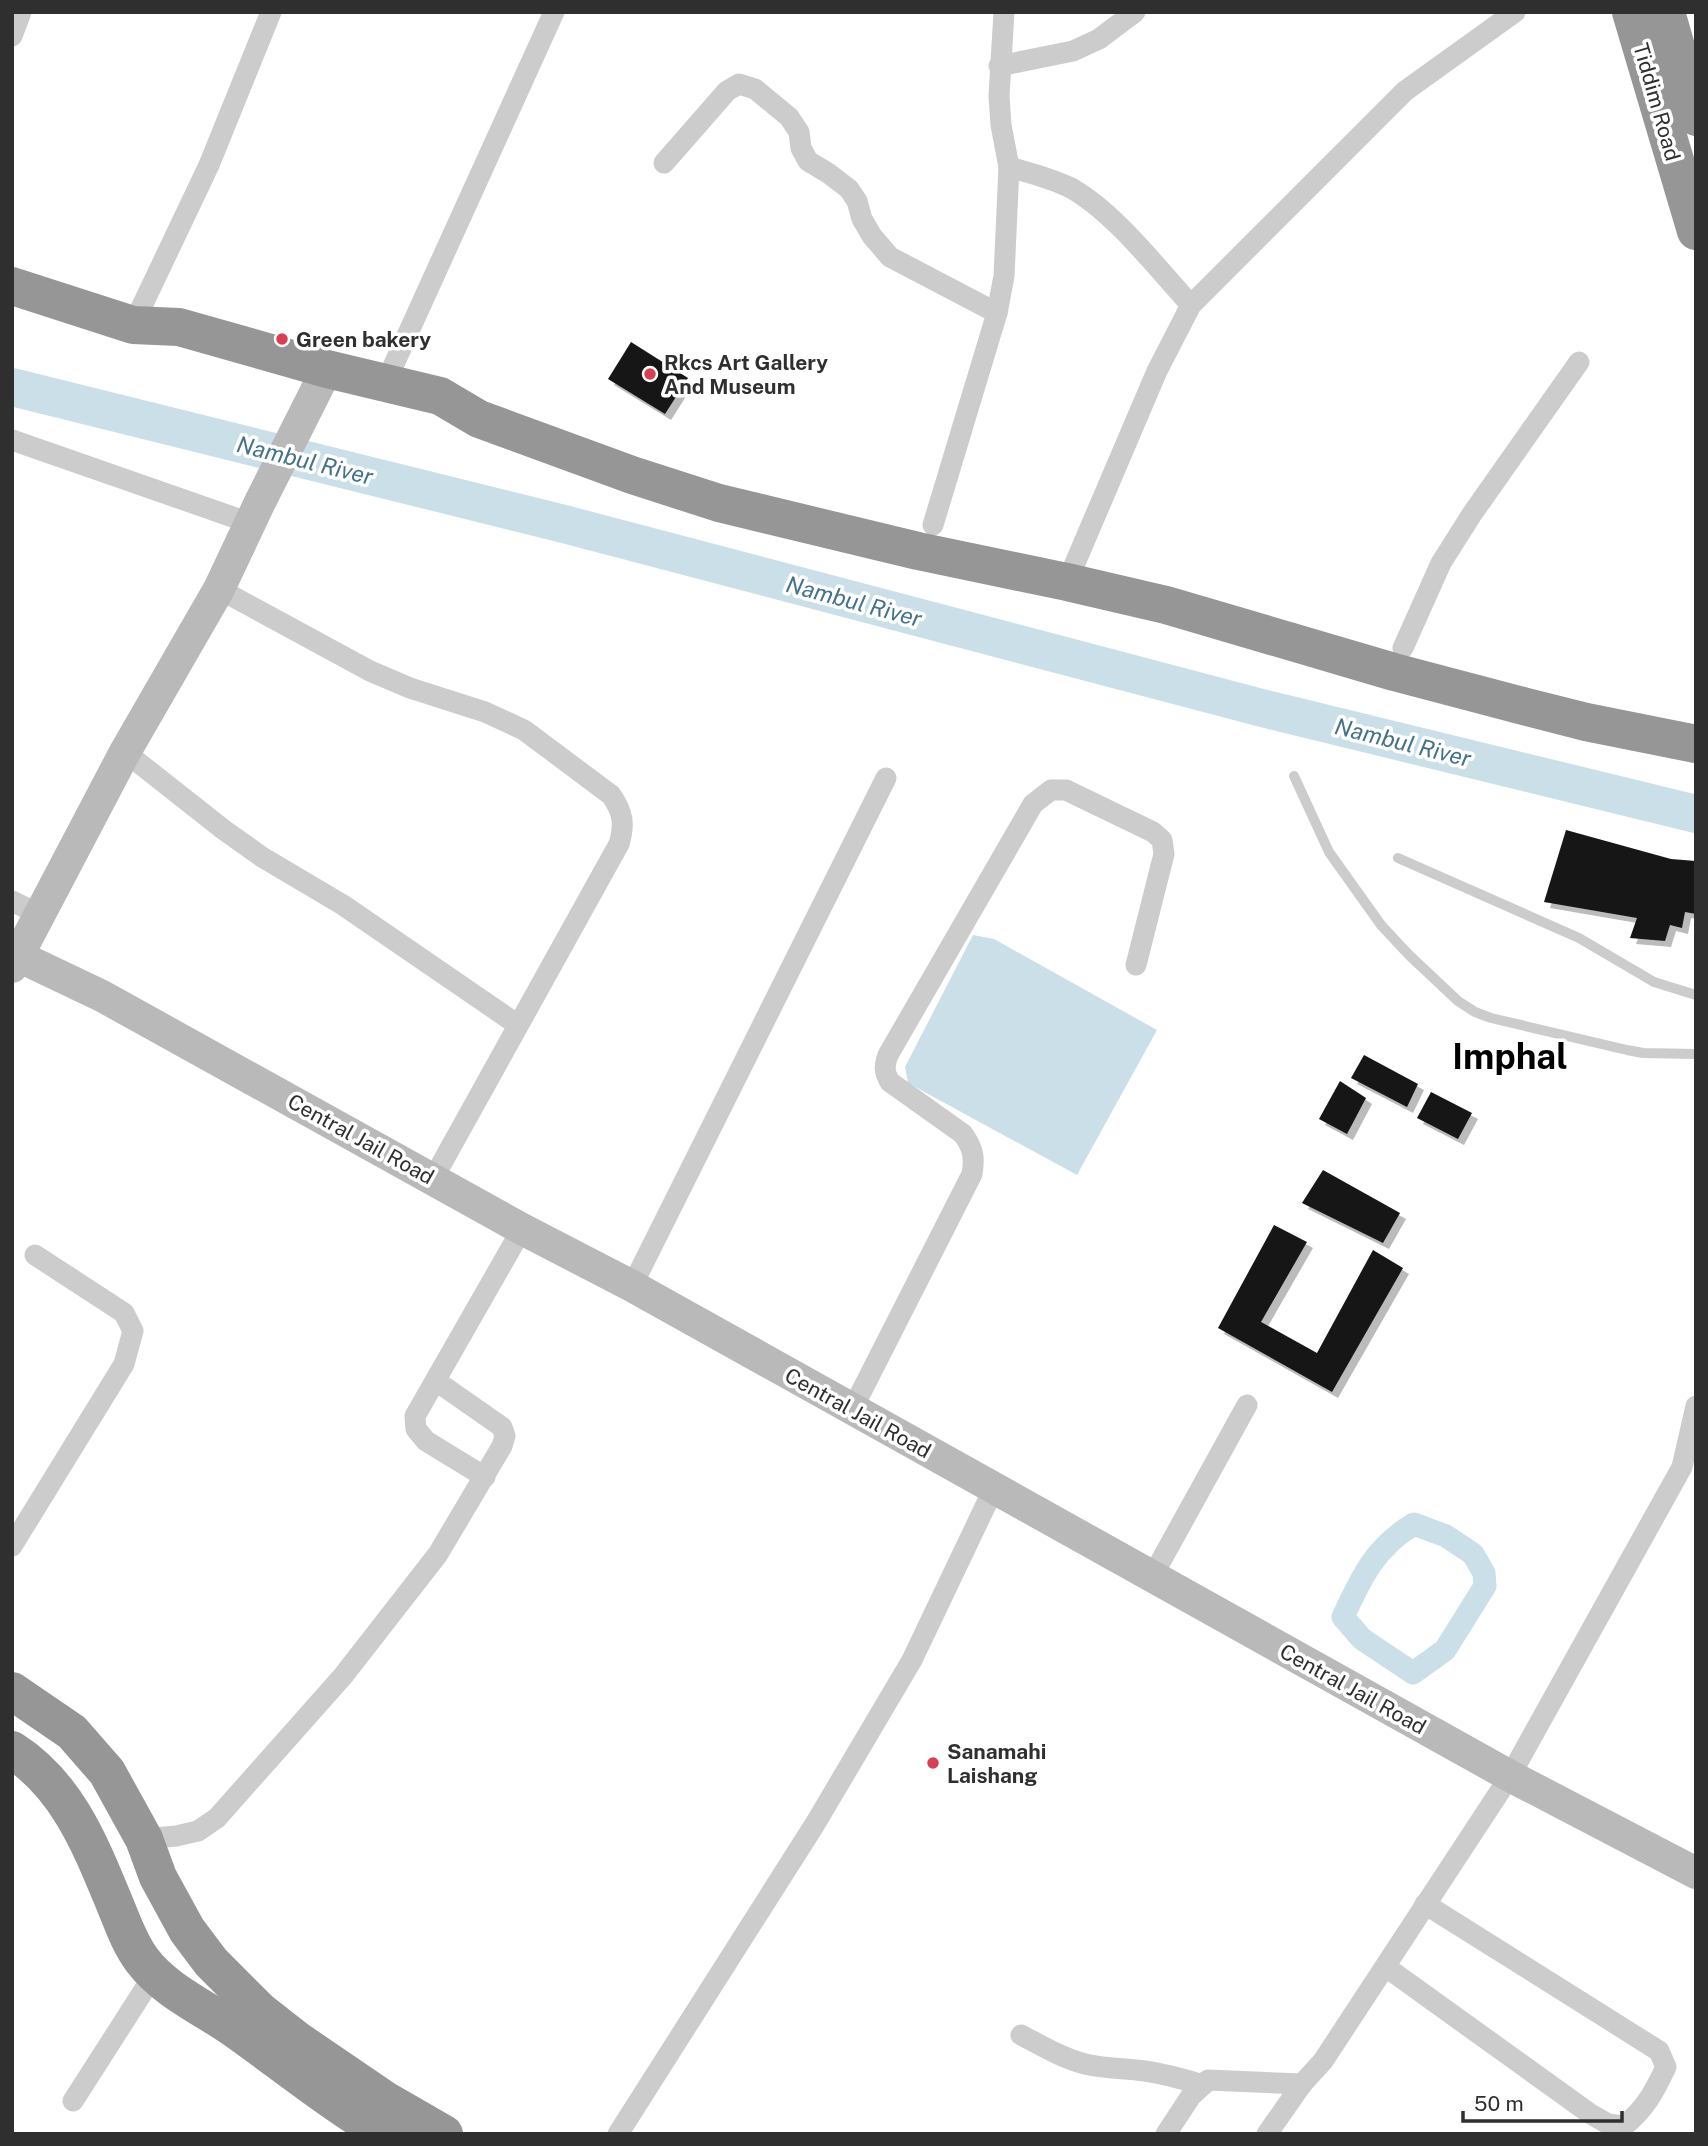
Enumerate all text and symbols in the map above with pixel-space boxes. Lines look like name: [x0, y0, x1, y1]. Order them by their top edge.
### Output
street label: Tiddim Road: [1628, 40, 1686, 164]
place label: Green bakery: [296, 327, 431, 352]
marker: Green bakery: [274, 331, 290, 347]
place label: Rkcs Art Gallery And Museum: [664, 350, 828, 399]
marker: Rkcs Art Gallery And Museum: [642, 366, 658, 382]
water label: Nambul River: [234, 430, 376, 490]
water label: Nambul River: [783, 570, 925, 632]
water label: Nambul River: [1332, 712, 1474, 772]
district label: Imphal: [1452, 1036, 1568, 1077]
street label: Central Jail Road: [283, 1088, 439, 1190]
street label: Central Jail Road: [780, 1362, 936, 1464]
street label: Central Jail Road: [1275, 1638, 1431, 1740]
place label: Sanamahi Laishang: [947, 1739, 1046, 1788]
marker: Sanamahi Laishang: [925, 1755, 941, 1771]
scale bar: [1463, 2080, 1622, 2124]
text: 50 m: [1474, 2091, 1524, 2116]

